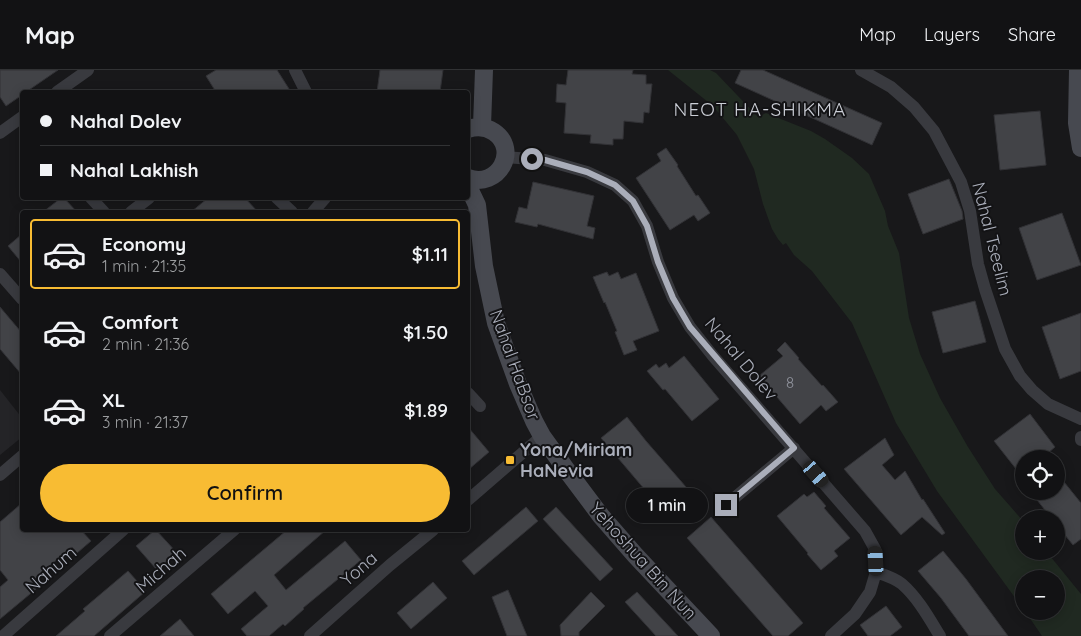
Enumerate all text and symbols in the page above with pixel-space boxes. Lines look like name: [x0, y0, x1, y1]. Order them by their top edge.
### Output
text: Map: [25, 20, 75, 50]
text: Map: [859, 23, 896, 46]
text: Layers: [924, 23, 980, 46]
text: Share: [1008, 23, 1056, 46]
district label: NEOT HA-SHIKMA: [674, 97, 846, 121]
text: Nahal Dolev: [70, 109, 182, 133]
route start: [521, 148, 543, 170]
text: Nahal Lakhish: [70, 158, 199, 182]
street label: Nahal Tseelim: [967, 180, 1018, 298]
icon: car: [42, 232, 87, 277]
text: Economy: [102, 232, 186, 256]
text: $1.11: [412, 242, 448, 266]
text: 1 min · 21:35: [102, 256, 186, 276]
street label: Nahal HaBsor: [485, 306, 546, 423]
icon: car: [42, 310, 87, 355]
text: Comfort: [102, 310, 179, 334]
street label: Nahal Dolev: [700, 312, 783, 405]
text: $1.50: [403, 320, 448, 344]
text: 2 min · 21:36: [102, 334, 189, 354]
house number: 8: [786, 373, 794, 392]
icon: car: [42, 388, 87, 433]
text: XL: [102, 388, 125, 412]
text: $1.89: [404, 398, 448, 422]
text: 3 min · 21:37: [102, 412, 188, 432]
place label: Yona/Miriam HaNevia: [520, 438, 632, 482]
map controls: [1015, 450, 1065, 620]
button: locate: [1015, 450, 1065, 500]
marker: Yona/Miriam HaNevia: [504, 454, 516, 466]
car: [800, 458, 831, 490]
button: Confirm: [40, 464, 450, 522]
callout: 1 min: [626, 488, 708, 522]
route end: [715, 494, 737, 516]
text: 1 min: [648, 495, 686, 515]
street label: Yehoshua Bin Nun: [585, 497, 702, 624]
button: +: [1015, 510, 1065, 560]
street label: Nahum: [20, 541, 81, 598]
street label: Michah: [131, 541, 191, 598]
street label: Yona: [335, 546, 382, 591]
car: [867, 546, 884, 576]
button: −: [1015, 570, 1065, 620]

